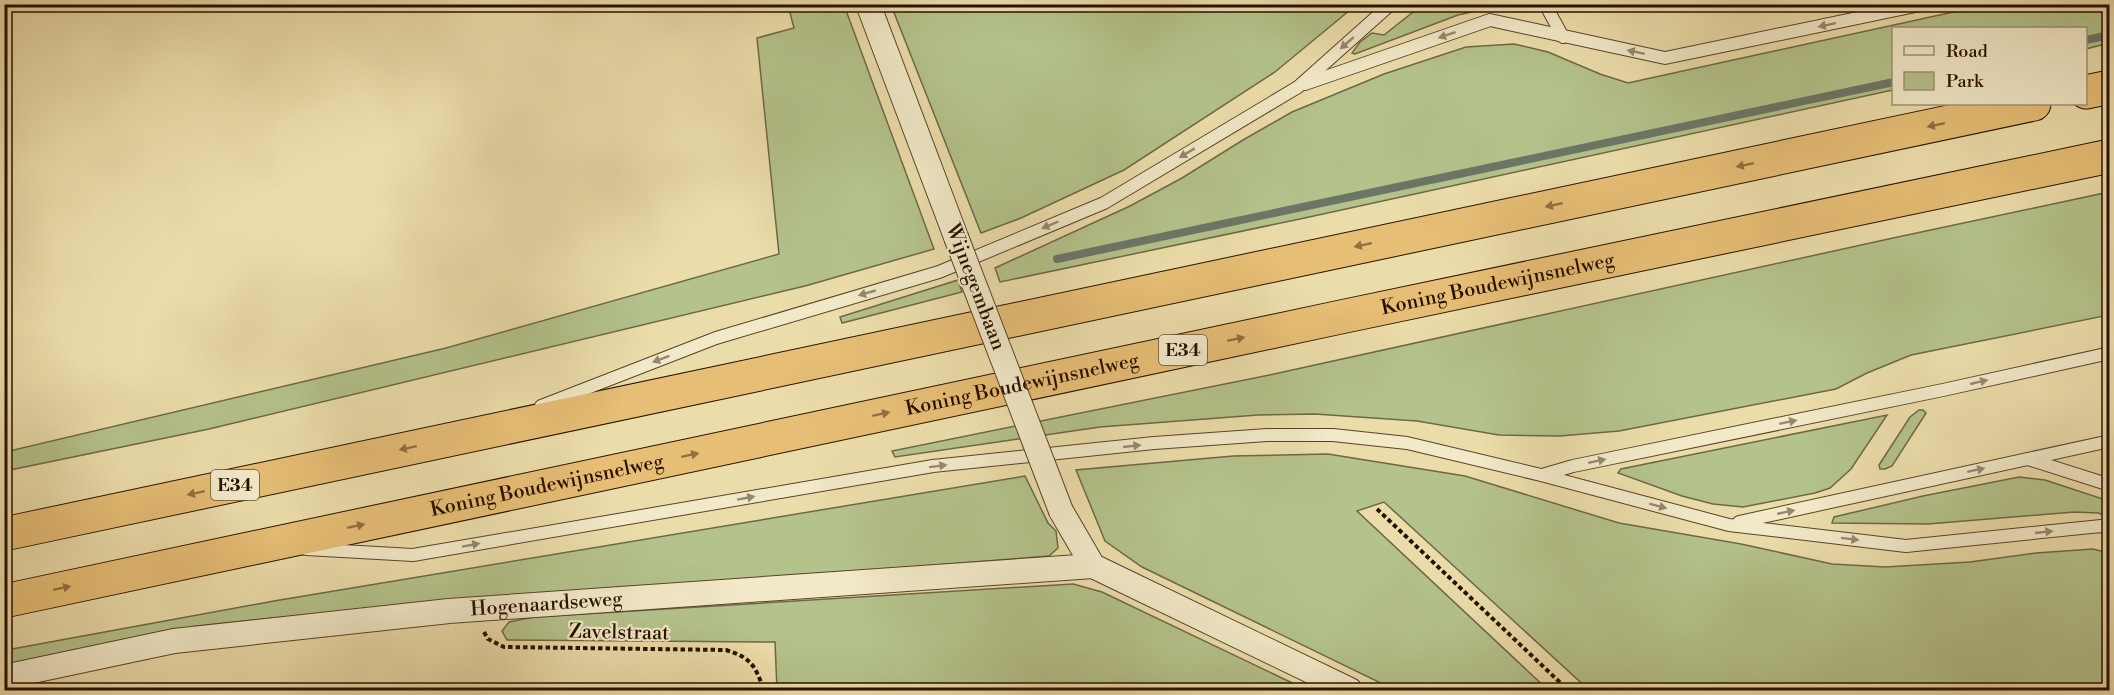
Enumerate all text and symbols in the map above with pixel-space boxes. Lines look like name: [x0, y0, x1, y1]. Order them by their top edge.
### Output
one-way arrow: [1817, 21, 1836, 30]
legend: [1892, 27, 2087, 105]
one-way arrow: [1438, 30, 1456, 40]
one-way arrow: [1340, 36, 1355, 50]
text: Road: [1946, 40, 1989, 63]
one-way arrow: [1626, 47, 1645, 56]
text: Park: [1946, 70, 1985, 93]
one-way arrow: [1926, 120, 1945, 130]
one-way arrow: [1179, 148, 1195, 159]
one-way arrow: [1735, 161, 1754, 170]
one-way arrow: [1544, 201, 1563, 210]
street label: Wijnegembaan: [939, 219, 1011, 354]
one-way arrow: [1041, 221, 1059, 230]
one-way arrow: [1354, 241, 1373, 250]
street label: Koning Boudewijnsnelweg: [1379, 247, 1617, 321]
one-way arrow: [858, 289, 876, 298]
one-way arrow: [1227, 334, 1246, 343]
road number: E34: [1159, 335, 1207, 365]
street label: Koning Boudewijnsnelweg: [903, 348, 1142, 422]
one-way arrow: [652, 355, 670, 364]
one-way arrow: [1970, 377, 1989, 386]
one-way arrow: [872, 409, 891, 418]
one-way arrow: [1779, 417, 1798, 426]
one-way arrow: [1122, 441, 1141, 451]
one-way arrow: [398, 443, 417, 453]
street label: Koning Boudewijnsnelweg: [428, 449, 667, 523]
one-way arrow: [681, 450, 700, 459]
one-way arrow: [1588, 456, 1607, 466]
one-way arrow: [929, 461, 948, 470]
one-way arrow: [1967, 465, 1986, 474]
road number: E34: [211, 470, 259, 500]
one-way arrow: [187, 489, 206, 498]
one-way arrow: [736, 493, 755, 502]
one-way arrow: [1649, 502, 1667, 511]
one-way arrow: [1777, 507, 1796, 516]
one-way arrow: [346, 521, 365, 530]
one-way arrow: [2034, 527, 2053, 537]
one-way arrow: [1840, 535, 1859, 544]
one-way arrow: [461, 540, 480, 549]
one-way arrow: [52, 583, 71, 593]
street label: Hogenaardseweg: [469, 586, 624, 622]
street label: Zavelstraat: [569, 620, 669, 646]

